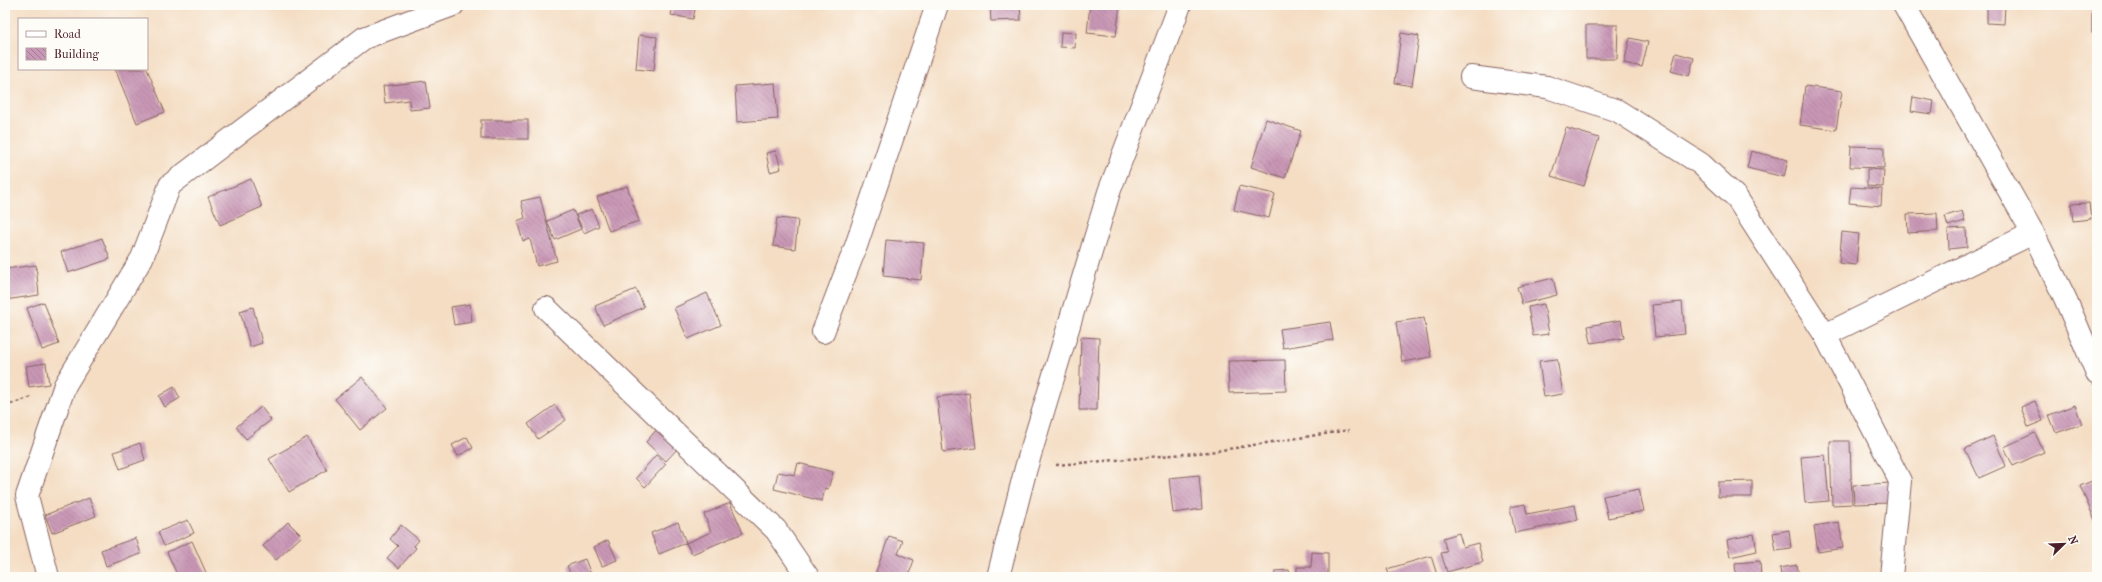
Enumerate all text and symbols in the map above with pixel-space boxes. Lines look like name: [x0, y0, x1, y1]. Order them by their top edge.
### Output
legend: [18, 18, 148, 70]
text: Road: [54, 27, 81, 41]
text: Building: [54, 47, 99, 61]
north arrow: [2044, 524, 2084, 564]
text: N: [2065, 534, 2081, 547]

